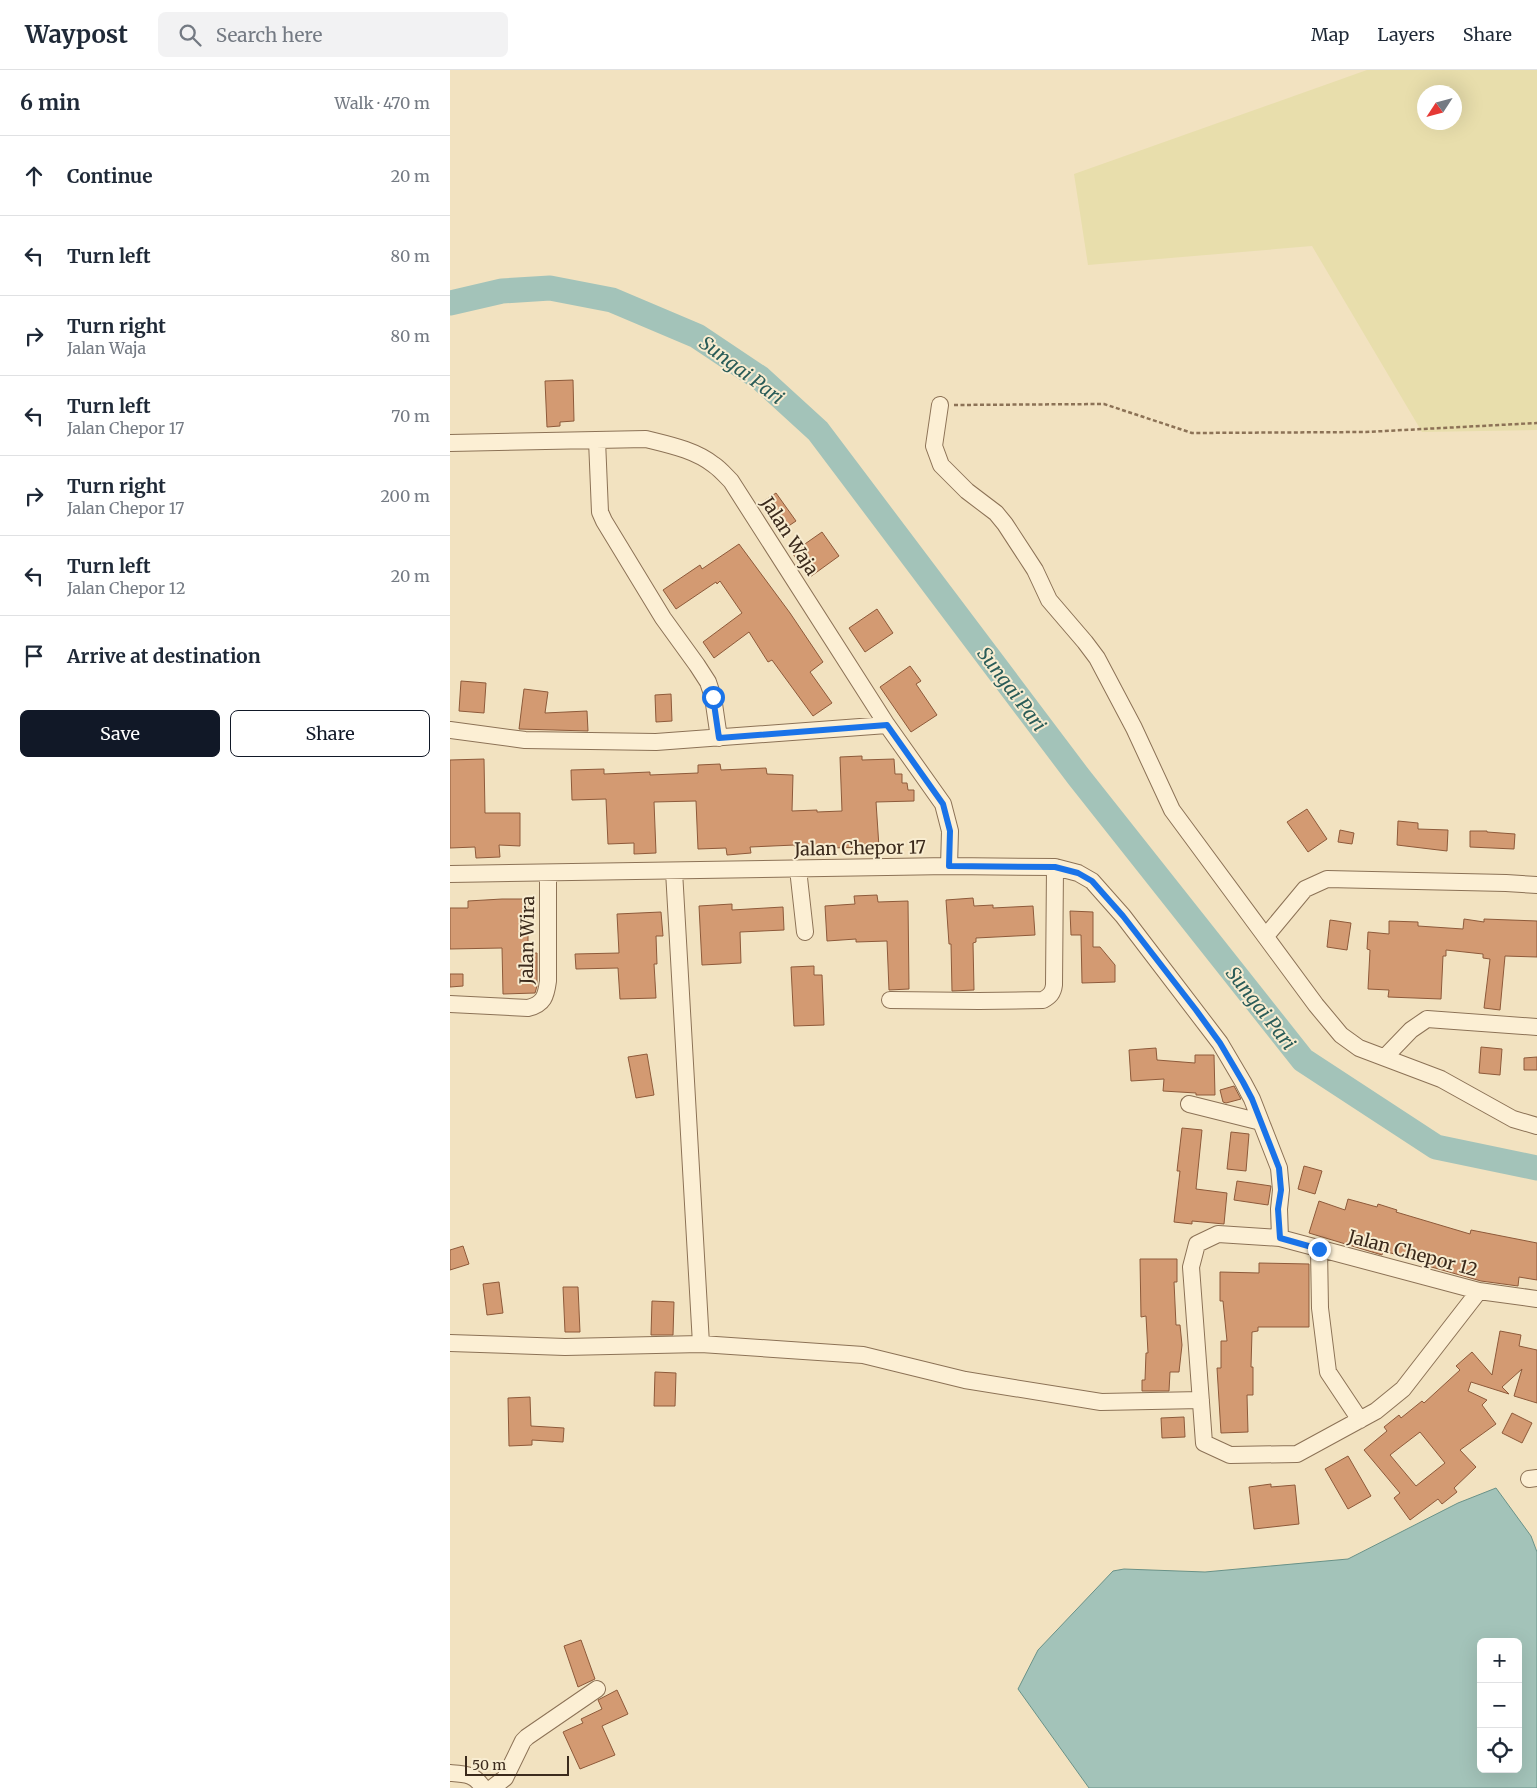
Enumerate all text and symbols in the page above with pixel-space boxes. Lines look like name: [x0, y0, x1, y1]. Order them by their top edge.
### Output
search box: [158, 12, 508, 57]
text: Waypost: [25, 19, 128, 50]
icon: search: [176, 21, 204, 49]
text: Search here: [216, 23, 322, 47]
text: Map: [1311, 23, 1349, 46]
text: Layers: [1377, 23, 1435, 46]
text: Share: [1463, 23, 1512, 46]
north arrow: [1417, 85, 1462, 130]
text: 6 min: [20, 89, 80, 116]
text: Walk · 470 m: [335, 93, 430, 113]
icon: ahead: [20, 162, 48, 190]
text: Continue: [67, 164, 153, 188]
text: 20 m: [391, 166, 430, 186]
icon: left: [20, 242, 48, 270]
text: Turn left: [67, 244, 151, 268]
text: 80 m: [391, 246, 430, 266]
text: Turn right: [67, 314, 166, 338]
icon: right: [20, 322, 48, 350]
text: 80 m: [391, 326, 430, 346]
water label: Sungai Pari: [695, 331, 789, 409]
text: Jalan Waja: [67, 338, 146, 358]
text: Turn left: [67, 394, 151, 418]
icon: left: [20, 402, 48, 430]
text: 70 m: [391, 406, 430, 426]
text: Jalan Chepor 17: [67, 418, 184, 438]
text: Turn right: [67, 474, 166, 498]
icon: right: [20, 482, 48, 510]
text: 200 m: [380, 486, 430, 506]
street label: Jalan Waja: [756, 492, 824, 580]
text: Jalan Chepor 17: [67, 498, 184, 518]
text: Turn left: [67, 554, 151, 578]
icon: left: [20, 562, 48, 590]
text: 20 m: [391, 566, 430, 586]
text: Jalan Chepor 12: [67, 578, 185, 598]
icon: arrive: [20, 642, 48, 670]
water label: Sungai Pari: [973, 642, 1051, 736]
text: Arrive at destination: [67, 644, 261, 668]
route start: [702, 686, 725, 709]
button: Save: [20, 710, 220, 757]
button: Share: [230, 710, 430, 757]
street label: Jalan Chepor 17: [793, 835, 926, 861]
street label: Jalan Wira: [515, 895, 539, 985]
water label: Sungai Pari: [1221, 961, 1301, 1055]
street label: Jalan Chepor 12: [1345, 1224, 1480, 1281]
route end: [1308, 1238, 1331, 1261]
map controls: [1477, 1638, 1522, 1773]
button: +: [1477, 1638, 1522, 1683]
button: −: [1477, 1683, 1522, 1728]
button: locate: [1477, 1728, 1522, 1773]
scale bar: [465, 1753, 569, 1776]
text: 50 m: [472, 1756, 506, 1774]

